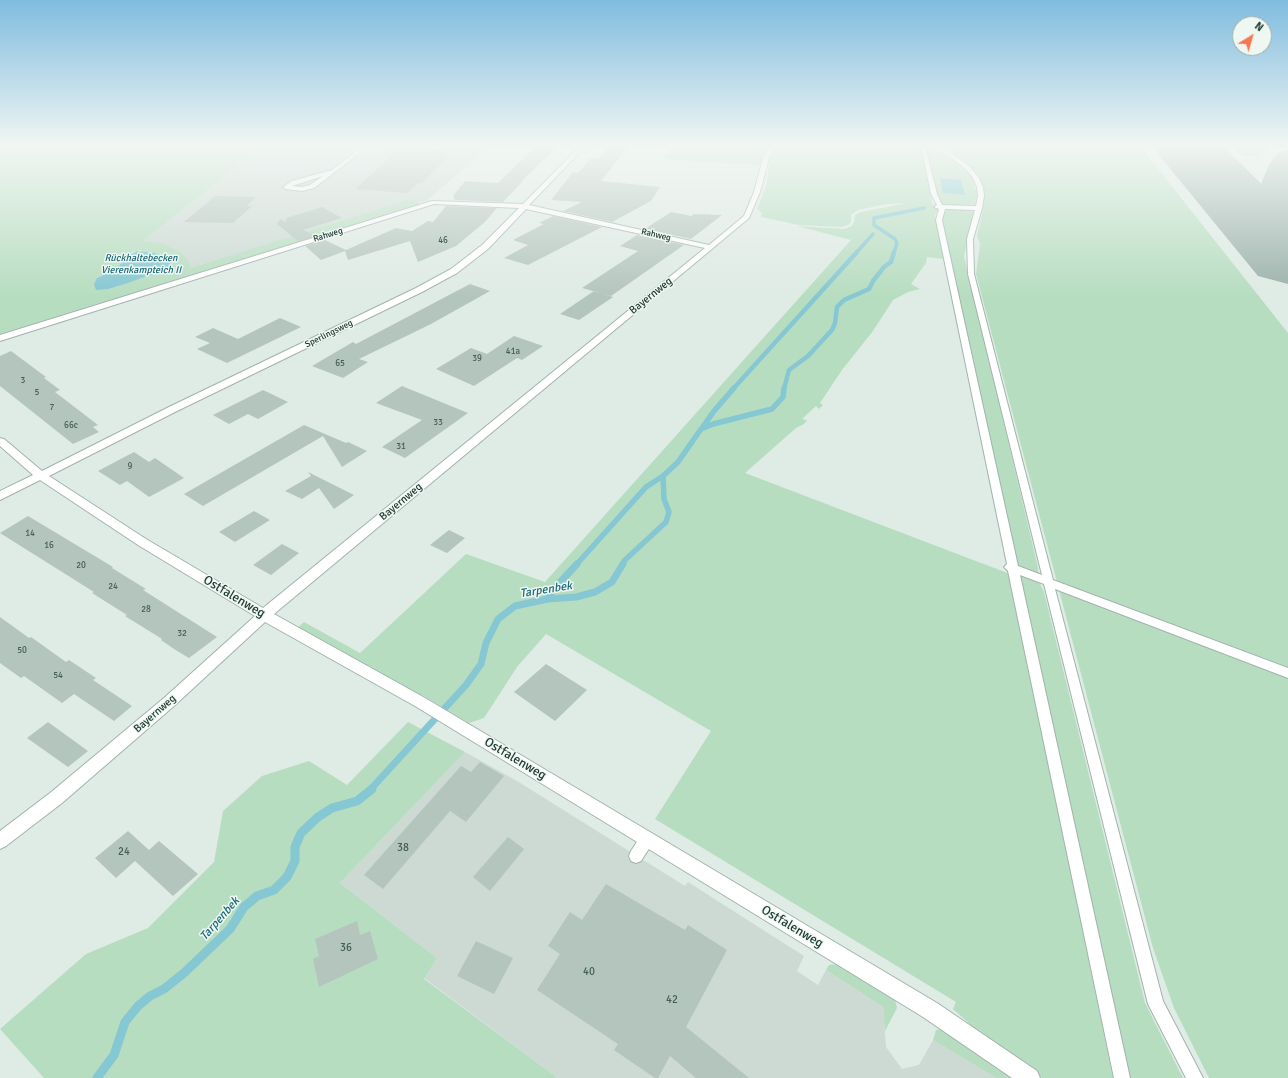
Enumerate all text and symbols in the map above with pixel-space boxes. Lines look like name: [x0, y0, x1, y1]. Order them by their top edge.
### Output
north arrow: [1232, 16, 1272, 56]
text: N: [1252, 19, 1266, 34]
street label: Rahweg: [312, 225, 344, 245]
street label: Rahweg: [640, 226, 672, 244]
house number: 46: [438, 236, 448, 246]
water label: Rückhaltebecken Vierenkampteich II: [101, 252, 181, 276]
street label: Bayernweg: [627, 275, 675, 317]
street label: Sperlingsweg: [303, 318, 355, 350]
house number: 41a: [506, 347, 520, 357]
house number: 39: [472, 354, 482, 364]
house number: 65: [335, 359, 345, 369]
house number: 3: [21, 376, 25, 386]
house number: 5: [35, 388, 39, 398]
house number: 7: [50, 403, 54, 413]
house number: 33: [433, 418, 443, 428]
house number: 66c: [64, 421, 78, 431]
house number: 31: [396, 442, 406, 452]
house number: 9: [128, 462, 132, 472]
street label: Bayernweg: [377, 480, 425, 524]
house number: 14: [25, 529, 35, 539]
house number: 16: [44, 541, 54, 551]
house number: 20: [76, 561, 86, 571]
street label: Ostfalenweg: [200, 572, 268, 622]
water label: Tarpenbek: [519, 579, 573, 601]
house number: 24: [108, 582, 118, 592]
house number: 28: [141, 605, 151, 615]
house number: 32: [177, 629, 187, 639]
house number: 50: [17, 646, 27, 656]
house number: 54: [53, 671, 63, 681]
street label: Bayernweg: [131, 692, 179, 736]
street label: Ostfalenweg: [481, 734, 549, 784]
house number: 38: [397, 841, 409, 855]
house number: 24: [118, 845, 130, 859]
water label: Tarpenbek: [197, 894, 243, 944]
street label: Ostfalenweg: [758, 902, 826, 952]
house number: 36: [340, 941, 352, 955]
house number: 40: [583, 965, 595, 979]
house number: 42: [666, 993, 678, 1007]

